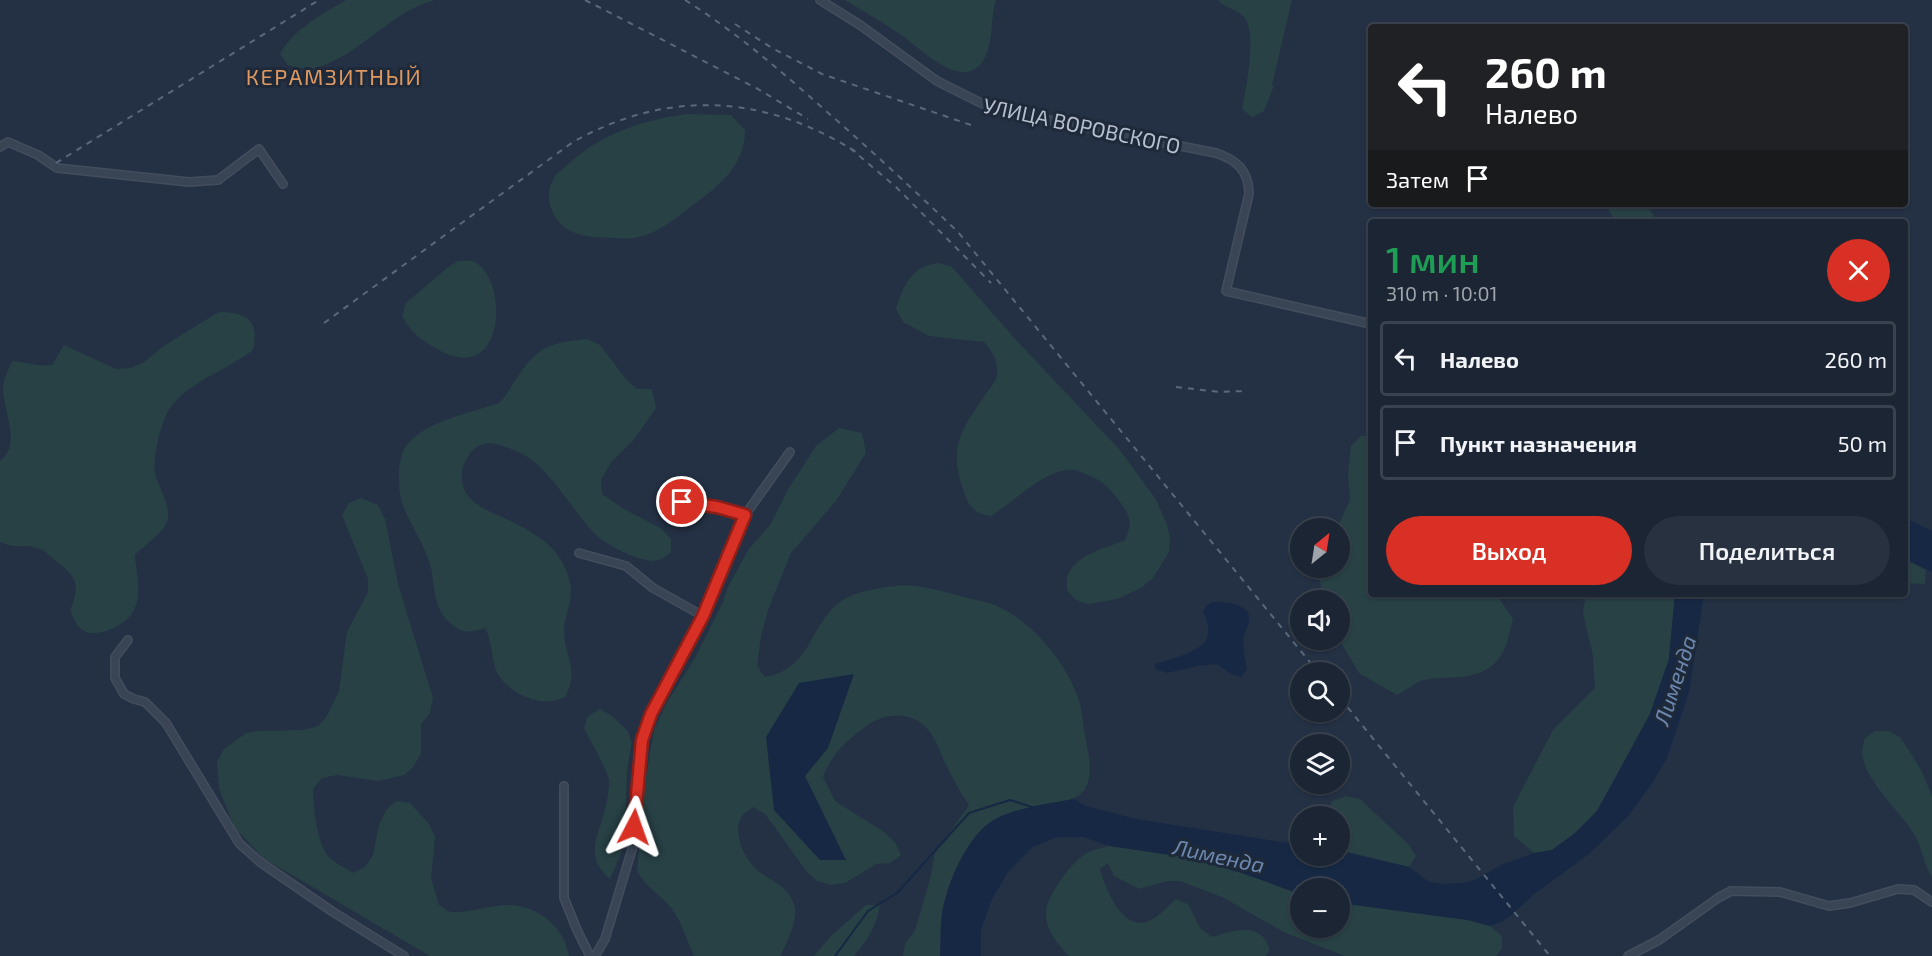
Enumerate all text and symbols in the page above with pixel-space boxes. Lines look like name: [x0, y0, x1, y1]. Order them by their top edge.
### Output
text: 260 m: [1485, 46, 1607, 96]
icon: left: [1386, 48, 1464, 126]
district label: КЕРАМЗИТНЫЙ: [246, 63, 422, 89]
street label: УЛИЦА ВОРОВСКОГО: [981, 92, 1183, 158]
text: Налево: [1485, 97, 1578, 129]
icon: arrive: [1461, 162, 1494, 195]
text: Затем: [1386, 166, 1449, 192]
text: 1 мин: [1386, 237, 1480, 280]
button: close: [1827, 239, 1890, 302]
text: 310 m · 10:01: [1386, 281, 1498, 305]
icon: left: [1389, 342, 1422, 375]
text: Налево: [1440, 346, 1519, 372]
text: 260 m: [1825, 346, 1887, 372]
icon: arrive: [1389, 426, 1422, 459]
text: Пункт назначения: [1440, 430, 1637, 456]
text: 50 m: [1838, 430, 1887, 456]
pin: [656, 476, 707, 527]
icon: arrive: [665, 485, 698, 518]
button: Выход: [1386, 516, 1632, 585]
button: Поделиться: [1644, 516, 1890, 585]
north arrow: [1290, 518, 1350, 578]
map controls: [1290, 518, 1350, 938]
button: sound: [1290, 590, 1350, 650]
water label: Лименда: [1647, 632, 1701, 729]
button: search: [1290, 662, 1350, 722]
button: layers: [1290, 734, 1350, 794]
position arrow: [602, 795, 666, 859]
button: +: [1290, 806, 1350, 866]
water label: Лименда: [1170, 832, 1267, 877]
button: −: [1290, 878, 1350, 938]

